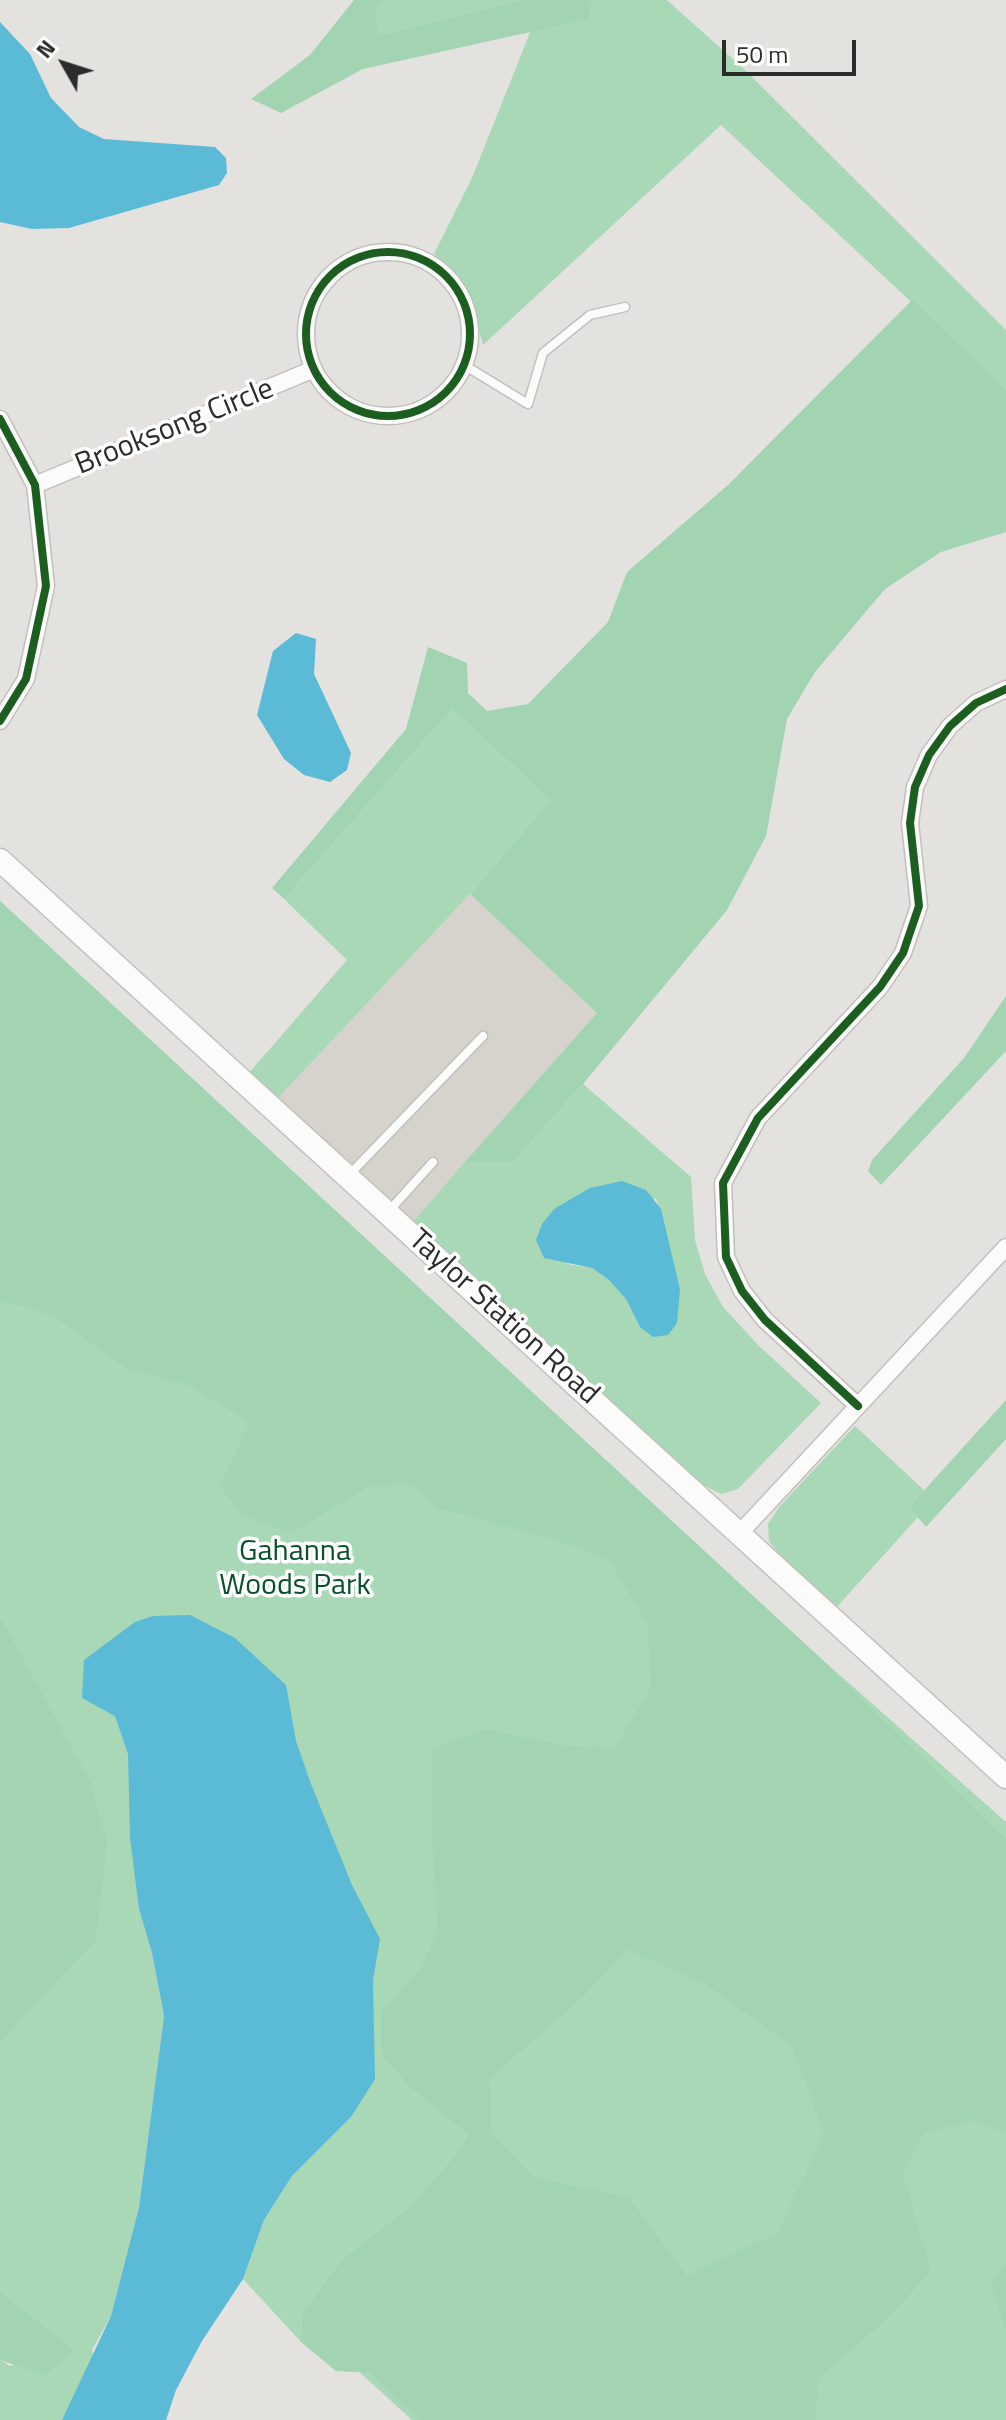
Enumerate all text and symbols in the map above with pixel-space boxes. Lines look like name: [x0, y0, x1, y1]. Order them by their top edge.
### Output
north arrow: [24, 24, 104, 104]
scale bar: [726, 24, 860, 74]
text: N: [27, 32, 63, 66]
text: 50 m: [736, 36, 788, 72]
street label: Brooksong Circle: [71, 372, 279, 484]
street label: Taylor Station Road: [400, 1223, 606, 1413]
park label: Gahanna Woods Park: [219, 1535, 371, 1606]

